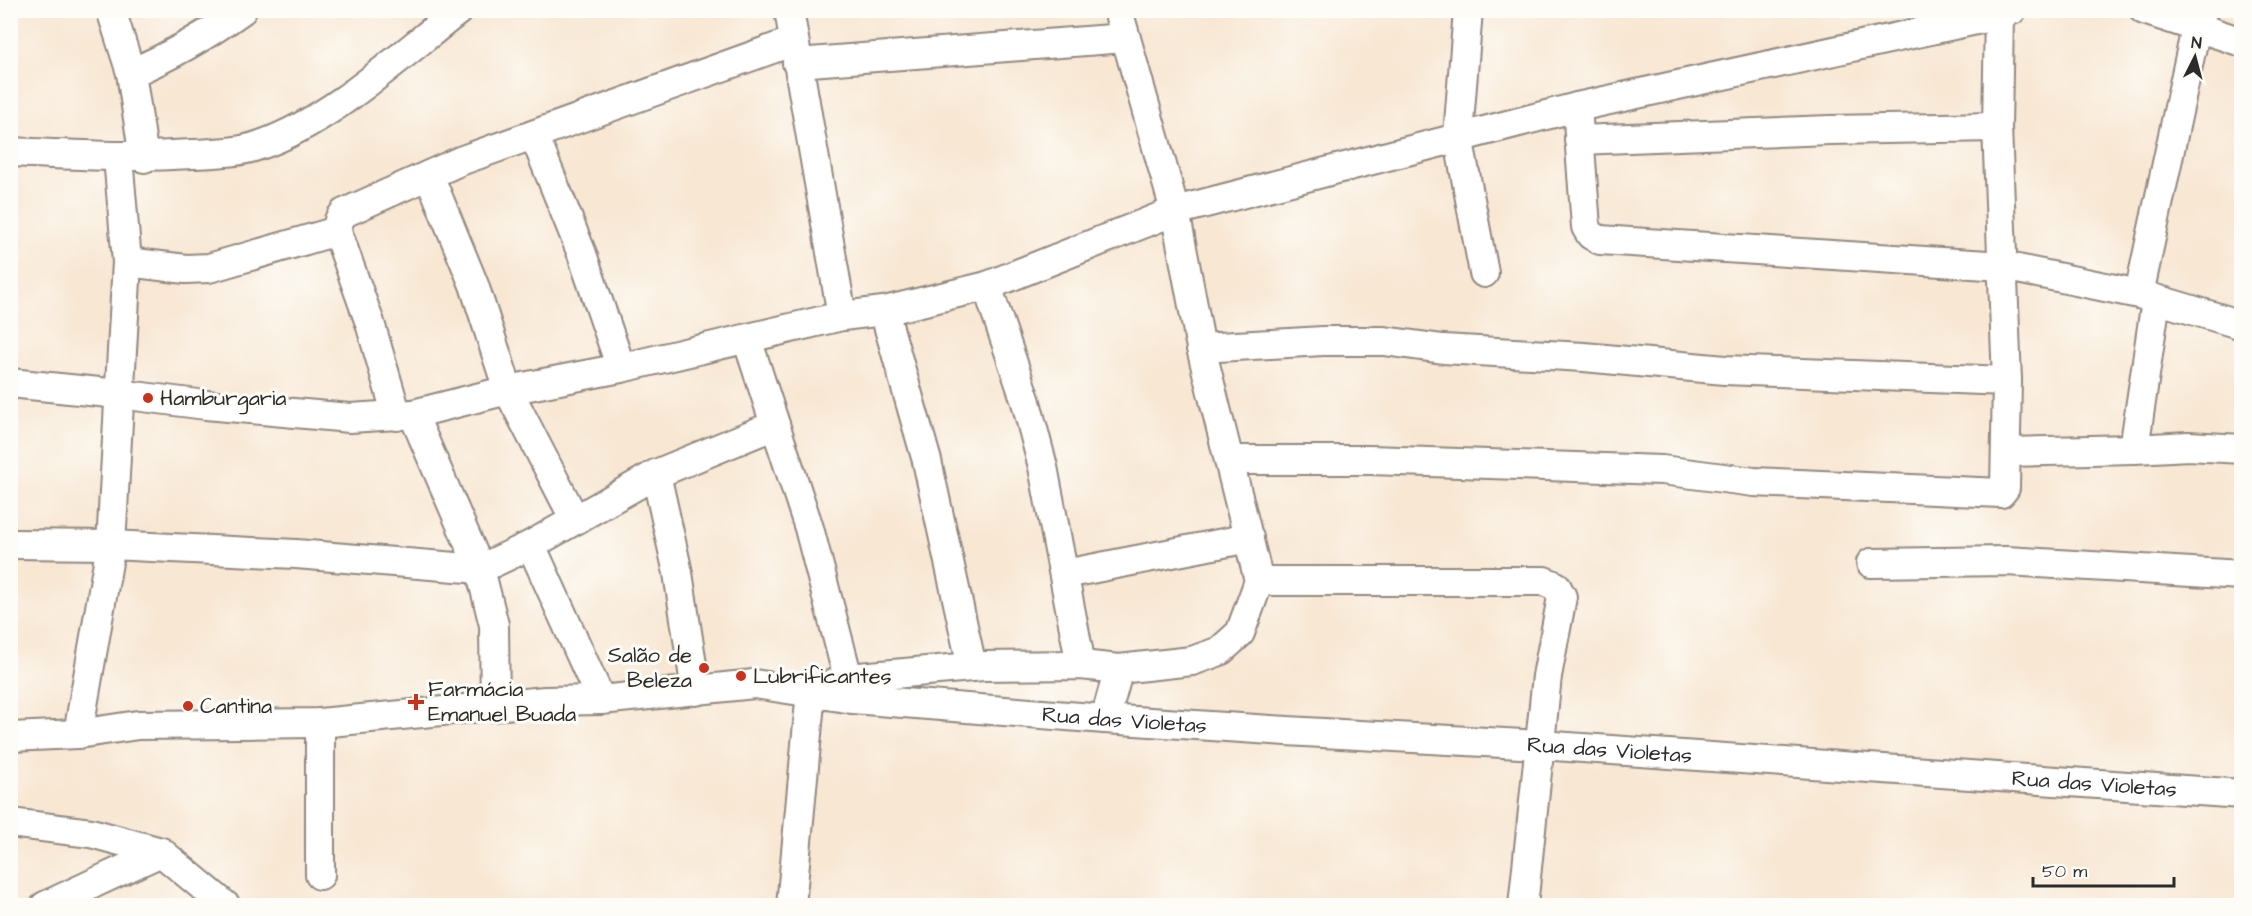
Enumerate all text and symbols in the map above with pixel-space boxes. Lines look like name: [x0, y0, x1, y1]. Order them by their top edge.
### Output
north arrow: [2165, 27, 2225, 87]
text: N: [2190, 32, 2203, 55]
place label: Hamburgaria: [160, 383, 287, 415]
marker: Hamburgaria: [141, 391, 155, 405]
place label: Salão de Beleza: [608, 640, 692, 696]
marker: Salão de Beleza: [697, 661, 711, 675]
place label: Lubrificantes: [753, 661, 892, 692]
marker: Lubrificantes: [734, 669, 748, 683]
place label: Farmácia Emanuel Buada: [428, 674, 576, 730]
place label: Cantina: [200, 691, 272, 722]
marker: Farmácia Emanuel Buada: [409, 695, 423, 709]
marker: Cantina: [181, 699, 195, 713]
street label: Rua das Violetas: [1041, 699, 1208, 741]
street label: Rua das Violetas: [1526, 729, 1693, 771]
street label: Rua das Violetas: [2011, 762, 2178, 805]
scale bar: [2033, 850, 2174, 888]
text: 50 m: [2042, 859, 2087, 884]

